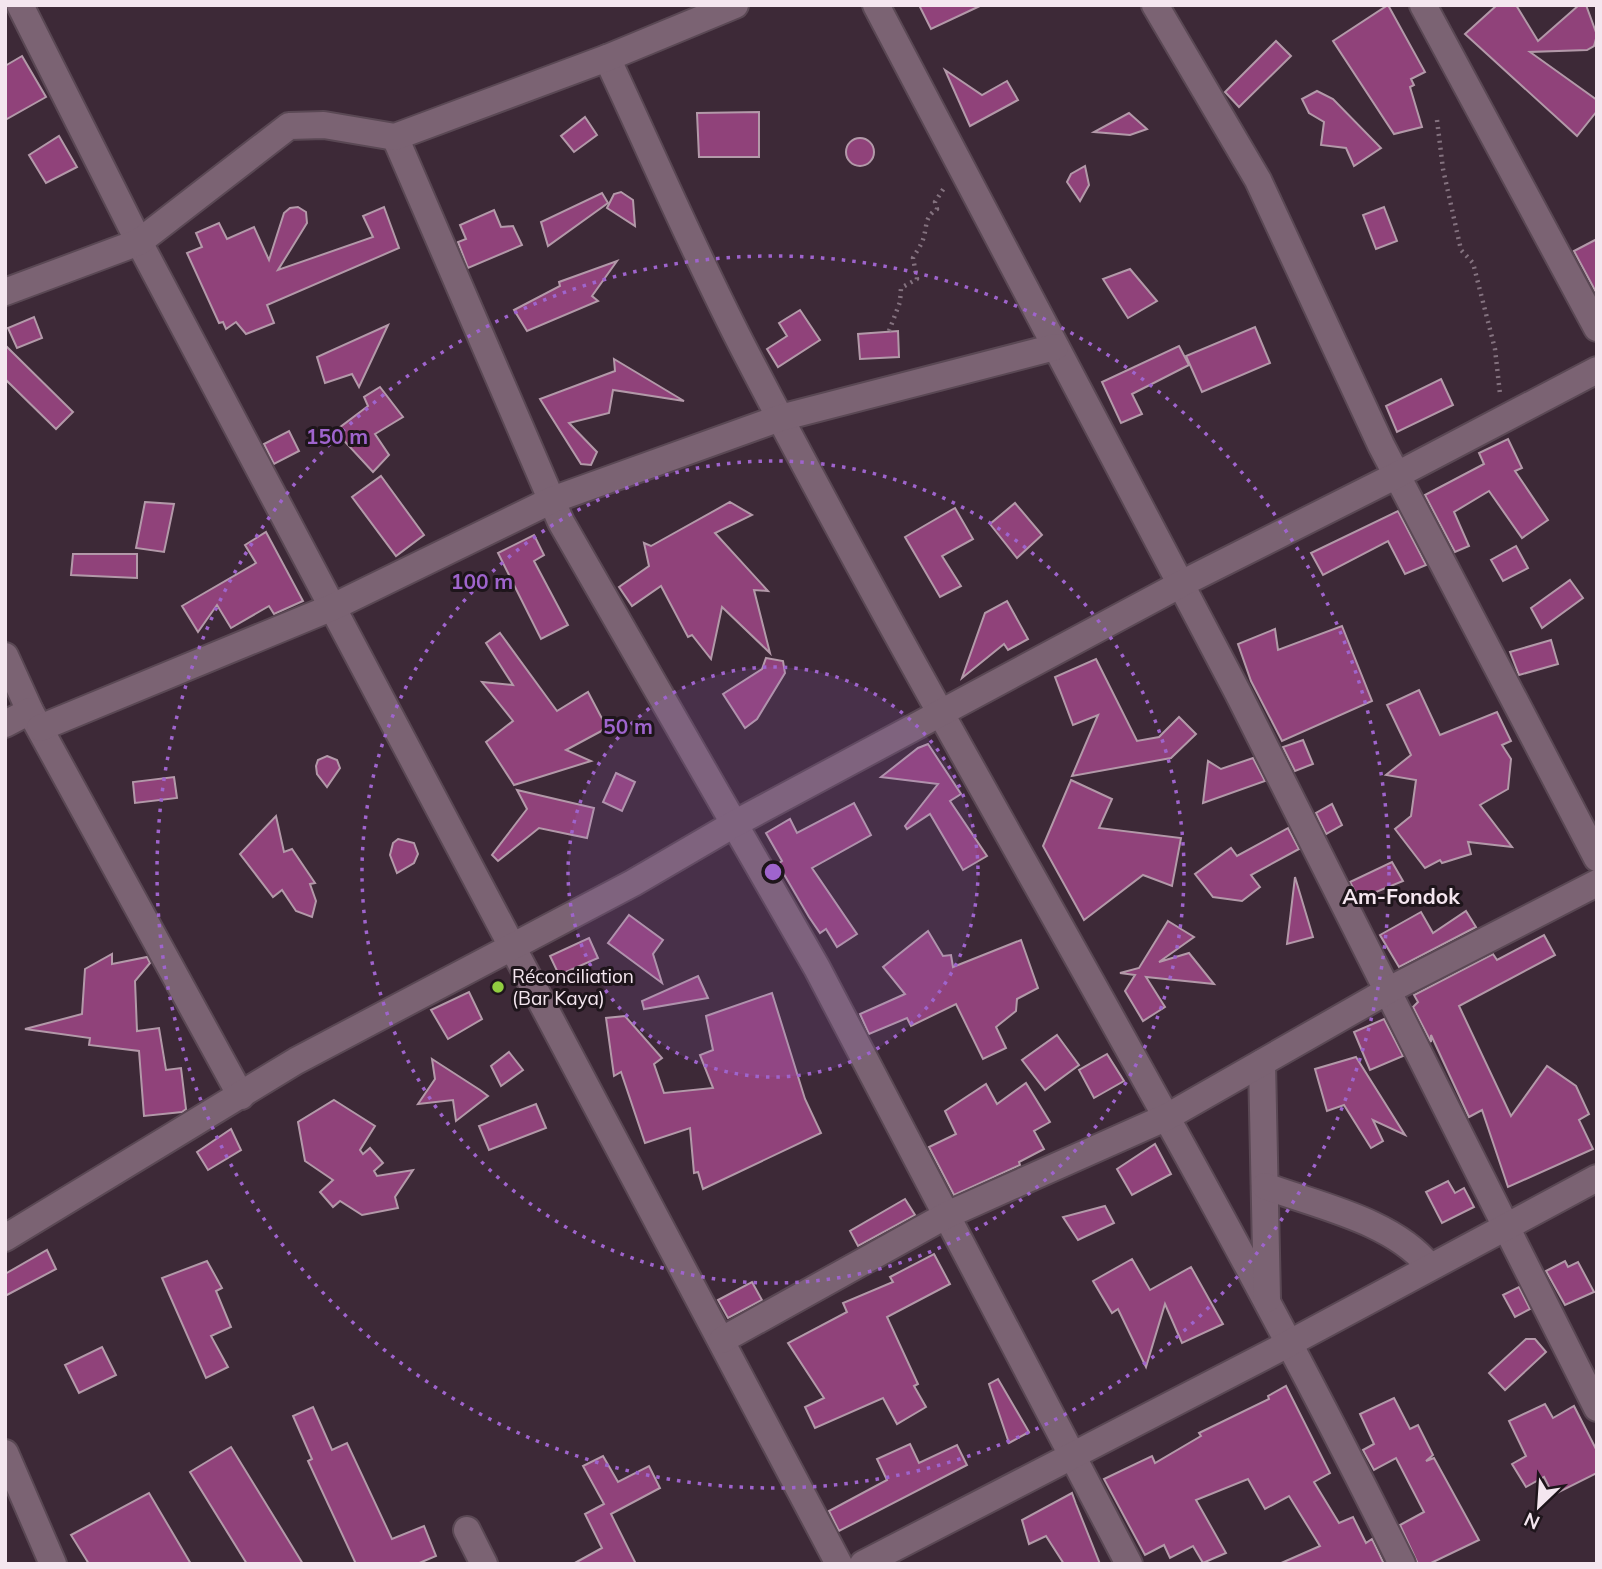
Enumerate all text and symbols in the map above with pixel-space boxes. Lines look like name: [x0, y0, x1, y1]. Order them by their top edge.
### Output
text: 150 m: [306, 423, 368, 449]
text: 100 m: [451, 568, 513, 594]
text: 50 m: [603, 713, 653, 739]
centre of rings: [761, 860, 785, 884]
district label: Am-Fondok: [1342, 883, 1460, 909]
place label: Réconciliation (Bar Kaya): [512, 964, 634, 1010]
marker: Réconciliation (Bar Kaya): [490, 979, 506, 995]
north arrow: [1504, 1471, 1574, 1541]
text: N: [1520, 1507, 1543, 1535]

